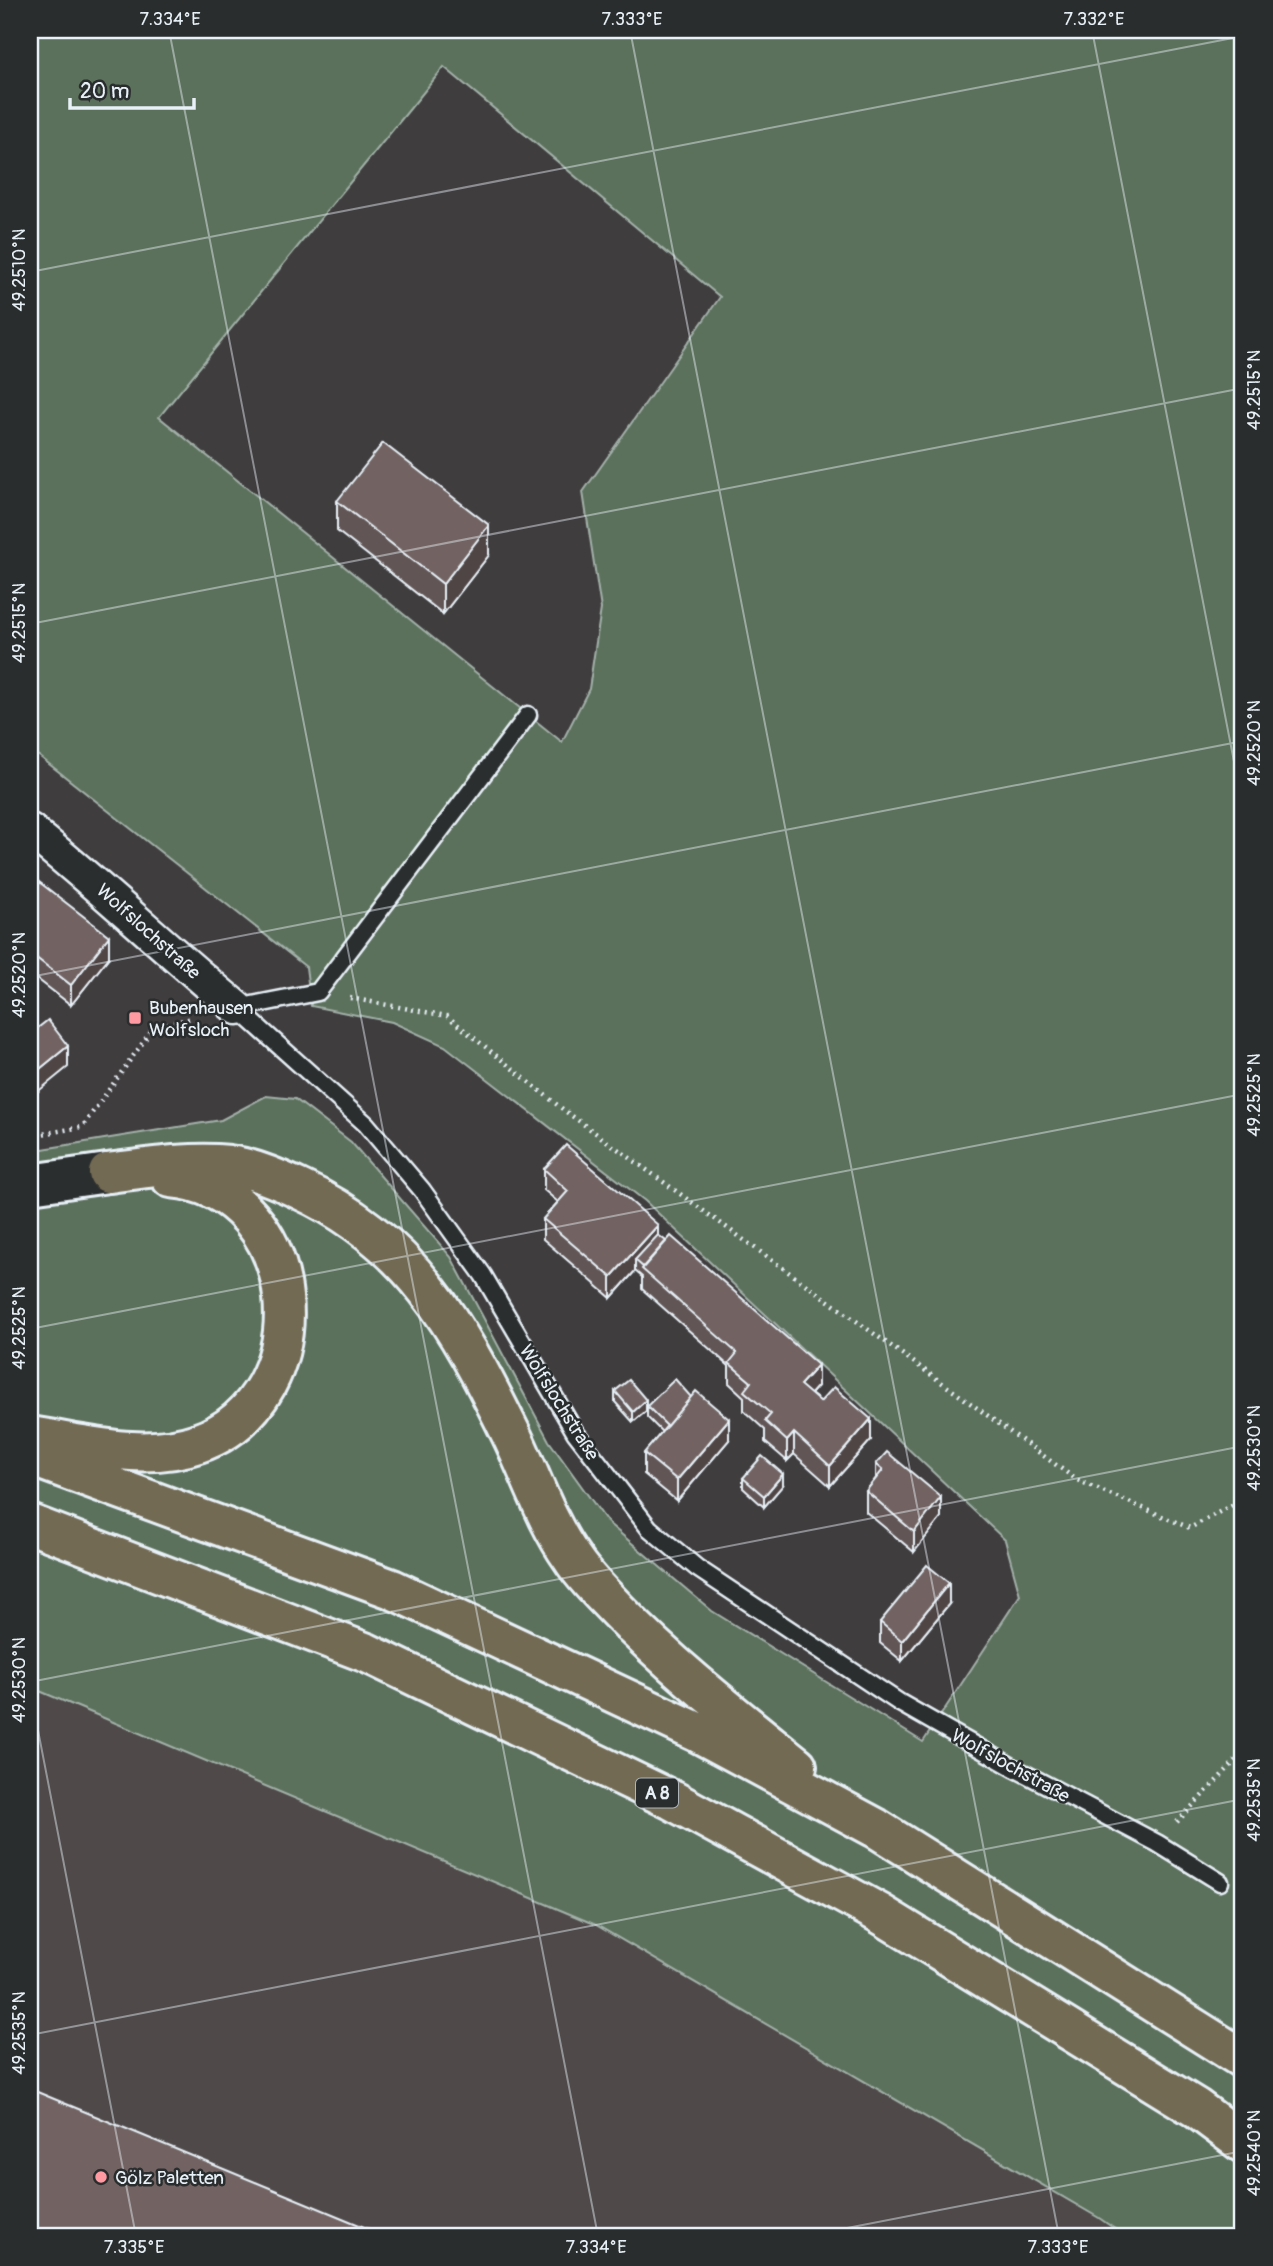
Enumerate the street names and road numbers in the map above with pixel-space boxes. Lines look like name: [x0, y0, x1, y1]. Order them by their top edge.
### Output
street label: Wolfslochstraße: [91, 879, 206, 985]
street label: Wolfslochstraße: [514, 1340, 605, 1465]
street label: Wolfslochstraße: [947, 1723, 1075, 1809]
road number: A 8: [636, 1778, 678, 1808]

